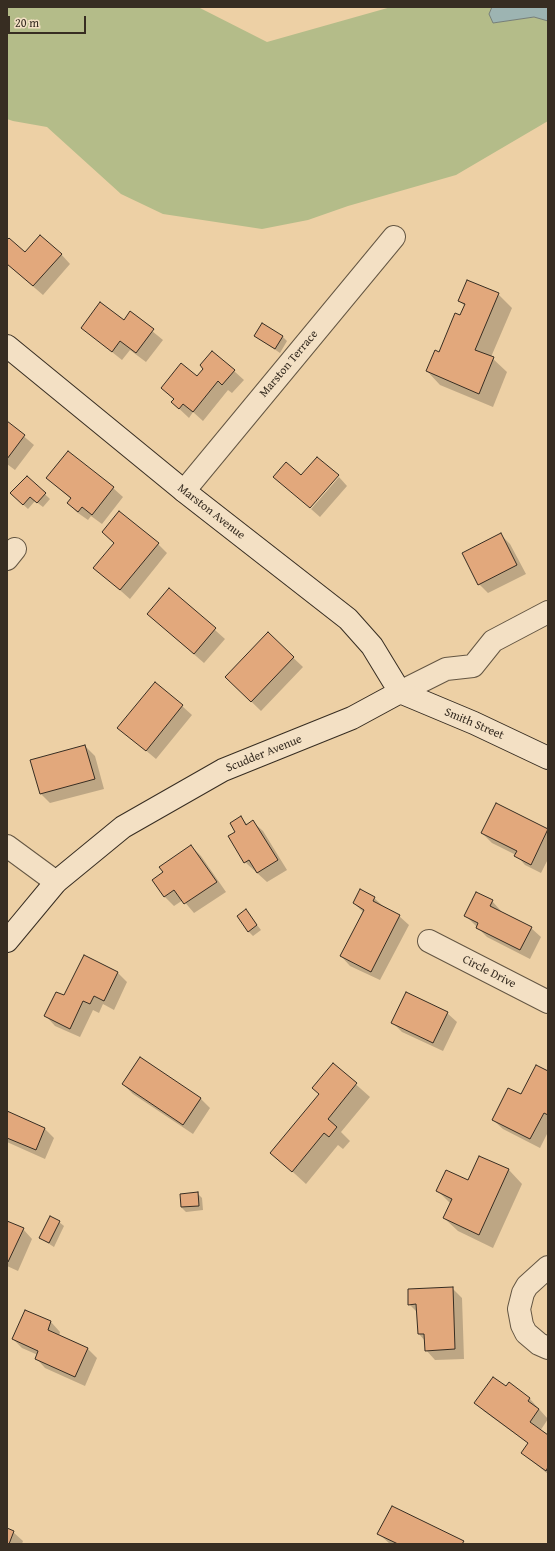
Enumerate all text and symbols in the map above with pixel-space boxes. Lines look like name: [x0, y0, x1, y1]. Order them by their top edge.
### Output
scale bar: [10, 8, 88, 34]
text: 20 m: [15, 14, 39, 31]
street label: Marston Terrace: [257, 327, 321, 401]
street label: Marston Avenue: [174, 481, 248, 543]
street label: Smith Street: [442, 705, 506, 743]
street label: Scudder Avenue: [224, 732, 304, 776]
street label: Circle Drive: [460, 952, 518, 992]

